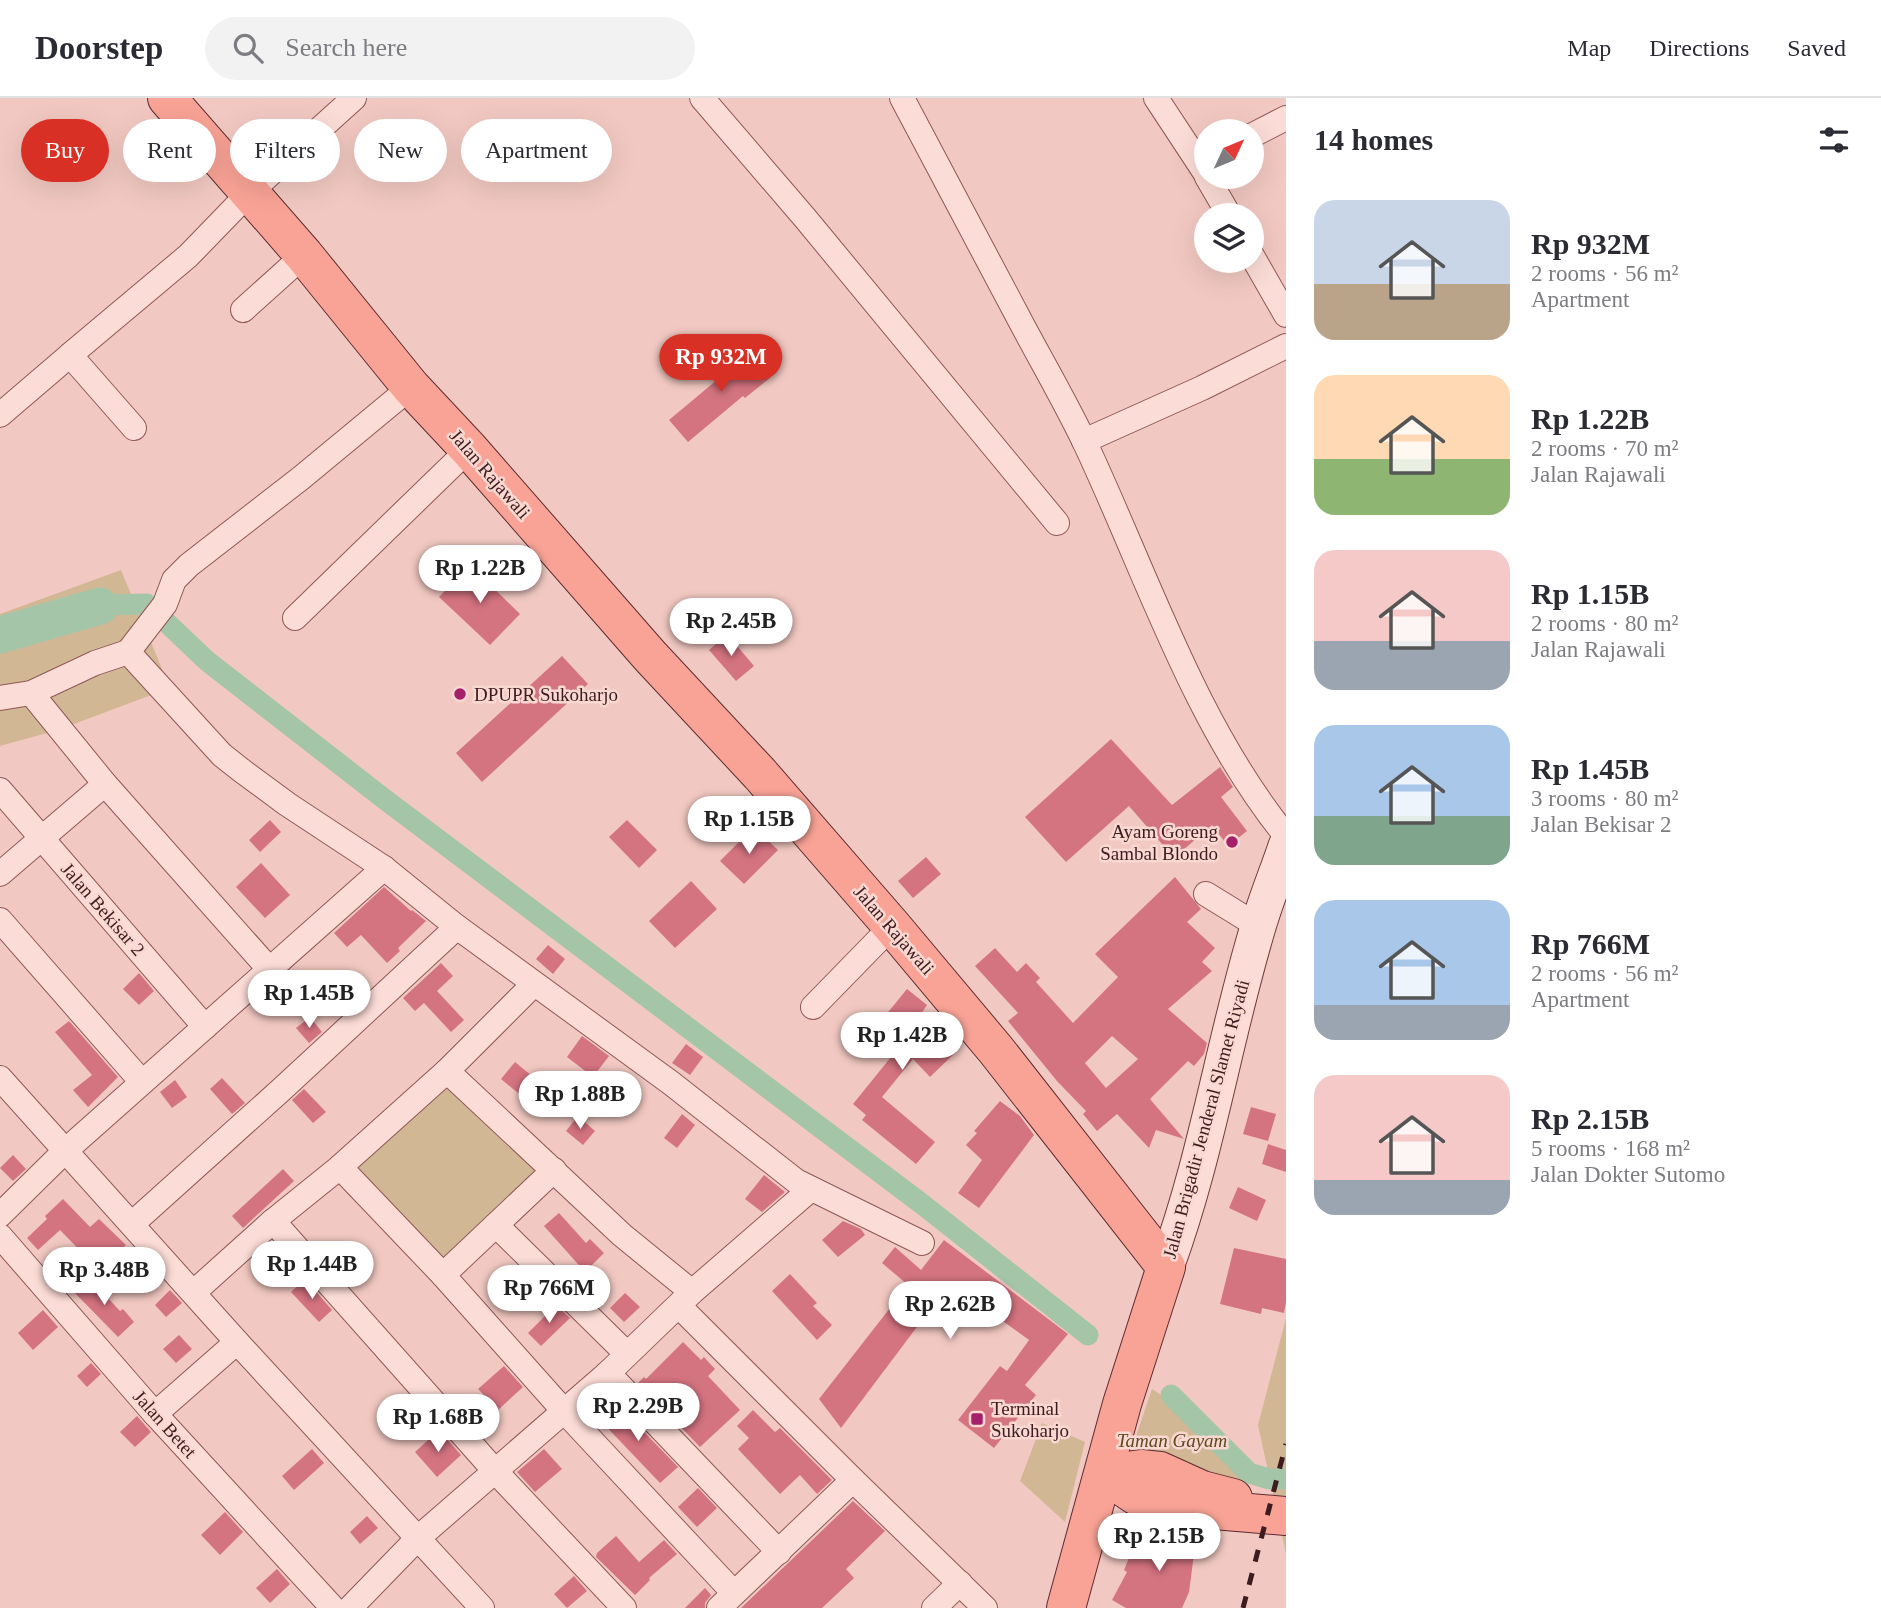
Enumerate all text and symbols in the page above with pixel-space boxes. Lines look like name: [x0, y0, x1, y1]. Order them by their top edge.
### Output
search box: [205, 17, 695, 80]
icon: search: [229, 29, 267, 67]
text: Doorstep: [35, 30, 163, 66]
text: Search here: [285, 33, 407, 62]
text: Map: [1567, 35, 1611, 61]
text: Directions: [1649, 35, 1749, 61]
text: Saved: [1787, 35, 1846, 61]
chip: Buy: [21, 119, 109, 182]
chip: Rent: [123, 119, 216, 182]
chip: Filters: [230, 119, 340, 182]
chip: New: [354, 119, 447, 182]
chip: Apartment: [461, 119, 612, 182]
north arrow: [1194, 119, 1264, 189]
map controls: [1194, 119, 1264, 273]
icon: filters: [1815, 121, 1853, 159]
text: 14 homes: [1314, 123, 1433, 156]
button: layers: [1194, 203, 1264, 273]
text: Rp 932M: [1531, 227, 1650, 260]
icon: home: [1370, 228, 1454, 312]
text: 2 rooms · 56 m²: [1531, 261, 1678, 286]
text: Apartment: [1531, 287, 1629, 312]
pin: Rp 932M: [656, 334, 786, 394]
text: Rp 932M: [675, 344, 767, 369]
text: Rp 1.22B: [1531, 402, 1649, 435]
icon: home: [1370, 403, 1454, 487]
street label: Jalan Rajawali: [446, 425, 534, 523]
text: 2 rooms · 70 m²: [1531, 436, 1678, 461]
text: Jalan Rajawali: [1531, 462, 1666, 487]
pin: Rp 1.22B: [408, 546, 552, 605]
text: Rp 1.22B: [435, 555, 525, 580]
text: Rp 1.15B: [1531, 577, 1649, 610]
icon: home: [1370, 578, 1454, 662]
pin: Rp 2.45B: [659, 598, 803, 658]
text: Rp 2.45B: [686, 608, 776, 633]
text: 2 rooms · 80 m²: [1531, 611, 1678, 636]
text: Jalan Rajawali: [1531, 637, 1666, 662]
place label: DPUPR Sukoharjo: [474, 684, 618, 705]
marker: DPUPR Sukoharjo: [452, 686, 468, 702]
text: Rp 1.45B: [1531, 752, 1649, 785]
icon: home: [1370, 753, 1454, 837]
text: 3 rooms · 80 m²: [1531, 786, 1678, 811]
pin: Rp 1.15B: [677, 796, 821, 856]
text: Rp 1.15B: [704, 806, 794, 831]
text: Jalan Bekisar 2: [1531, 812, 1672, 837]
place label: Ayam Goreng Sambal Blondo: [1100, 821, 1218, 864]
marker: Ayam Goreng Sambal Blondo: [1224, 834, 1240, 850]
street label: Jalan Bekisar 2: [57, 858, 149, 960]
street label: Jalan Rajawali: [850, 881, 938, 979]
text: Rp 766M: [1531, 927, 1650, 960]
icon: home: [1370, 928, 1454, 1012]
text: 2 rooms · 56 m²: [1531, 961, 1678, 986]
pin: Rp 1.45B: [237, 970, 381, 1030]
street label: Jalan Brigadir Jenderal Slamet Riyadi: [1159, 977, 1253, 1261]
text: Rp 1.45B: [264, 980, 354, 1005]
text: Apartment: [1531, 987, 1629, 1012]
pin: Rp 1.42B: [830, 1012, 974, 1072]
text: Rp 1.42B: [857, 1022, 947, 1047]
pin: Rp 1.88B: [508, 1072, 652, 1131]
text: Rp 1.88B: [535, 1081, 625, 1106]
text: Rp 2.15B: [1531, 1102, 1649, 1135]
icon: home: [1370, 1103, 1454, 1187]
text: 5 rooms · 168 m²: [1531, 1136, 1690, 1161]
text: Jalan Dokter Sutomo: [1531, 1162, 1725, 1187]
pin: Rp 1.44B: [240, 1242, 384, 1301]
pin: Rp 3.48B: [32, 1248, 176, 1307]
text: Rp 1.44B: [267, 1251, 357, 1276]
text: Rp 3.48B: [59, 1257, 149, 1282]
pin: Rp 766M: [484, 1266, 614, 1325]
text: Rp 766M: [503, 1275, 595, 1300]
pin: Rp 2.62B: [878, 1282, 1022, 1341]
text: Rp 2.62B: [905, 1291, 995, 1316]
pin: Rp 2.29B: [566, 1384, 710, 1443]
street label: Jalan Betet: [129, 1386, 201, 1463]
text: Rp 2.29B: [593, 1393, 683, 1418]
pin: Rp 1.68B: [366, 1394, 510, 1454]
place label: Terminal Sukoharjo: [991, 1398, 1069, 1441]
text: Rp 1.68B: [393, 1404, 483, 1429]
marker: Terminal Sukoharjo: [969, 1411, 985, 1427]
park label: Taman Gayam: [1117, 1430, 1227, 1451]
pin: Rp 2.15B: [1087, 1514, 1231, 1573]
text: Rp 2.15B: [1114, 1523, 1204, 1548]

